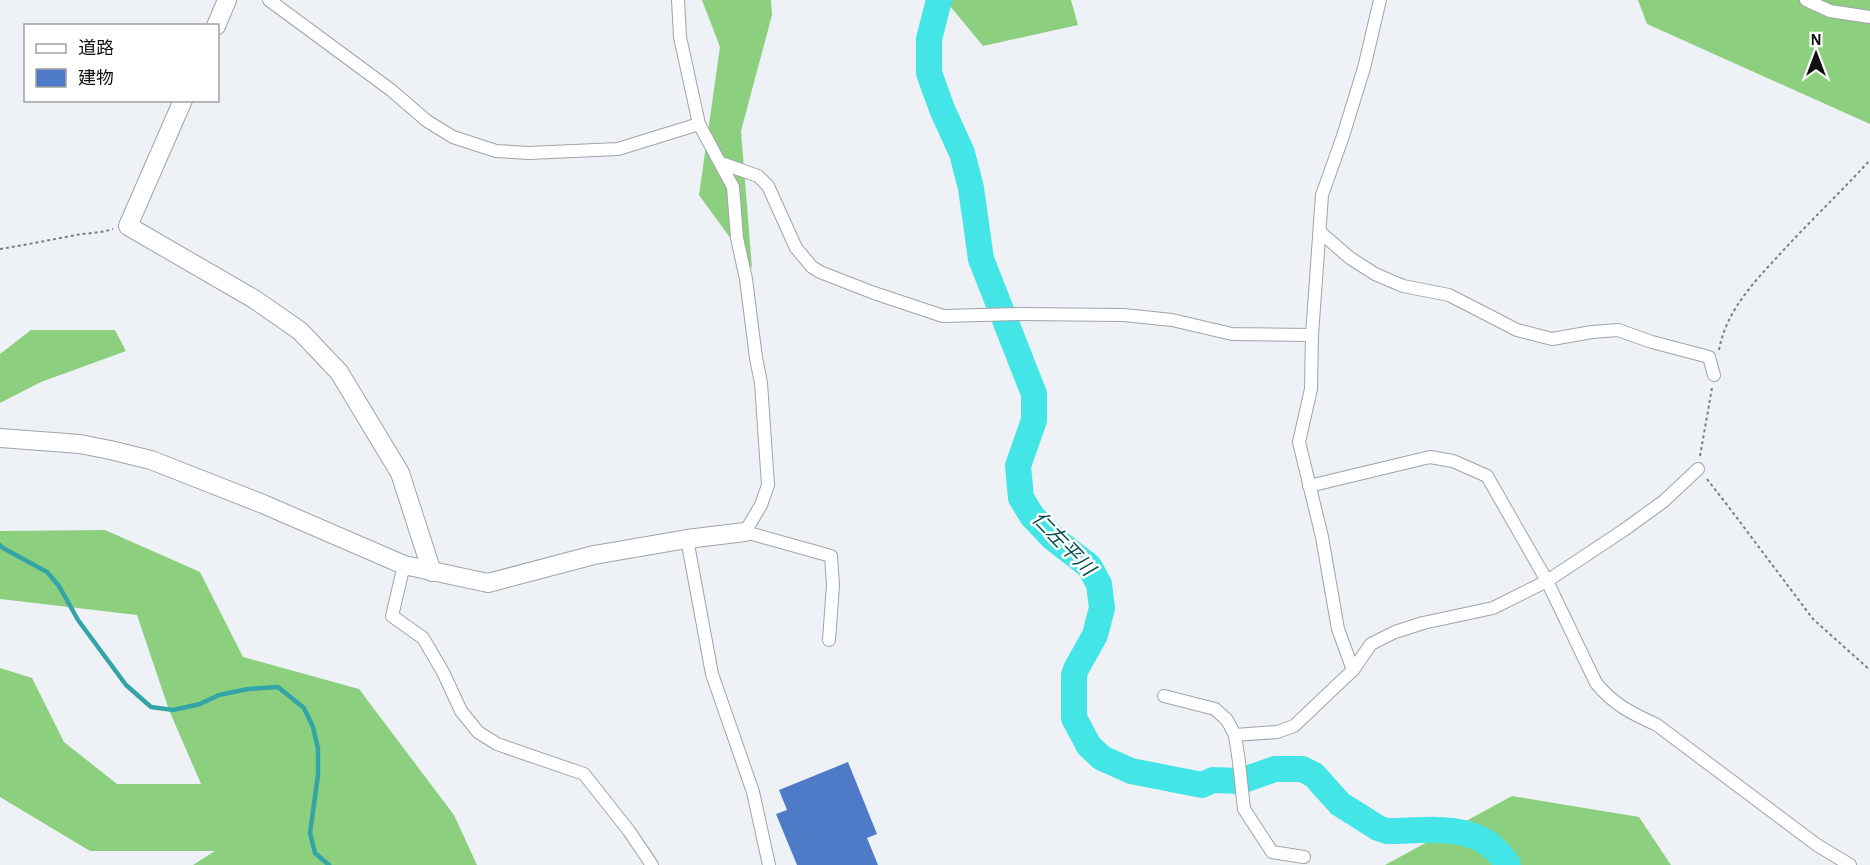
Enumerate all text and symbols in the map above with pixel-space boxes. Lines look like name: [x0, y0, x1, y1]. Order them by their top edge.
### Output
legend: [24, 24, 219, 102]
north arrow: [1786, 24, 1846, 84]
text: N: [1810, 32, 1822, 48]
text: 道路: [78, 38, 114, 58]
text: 建物: [78, 68, 114, 88]
water label: 仁左平川: [1028, 508, 1100, 581]

